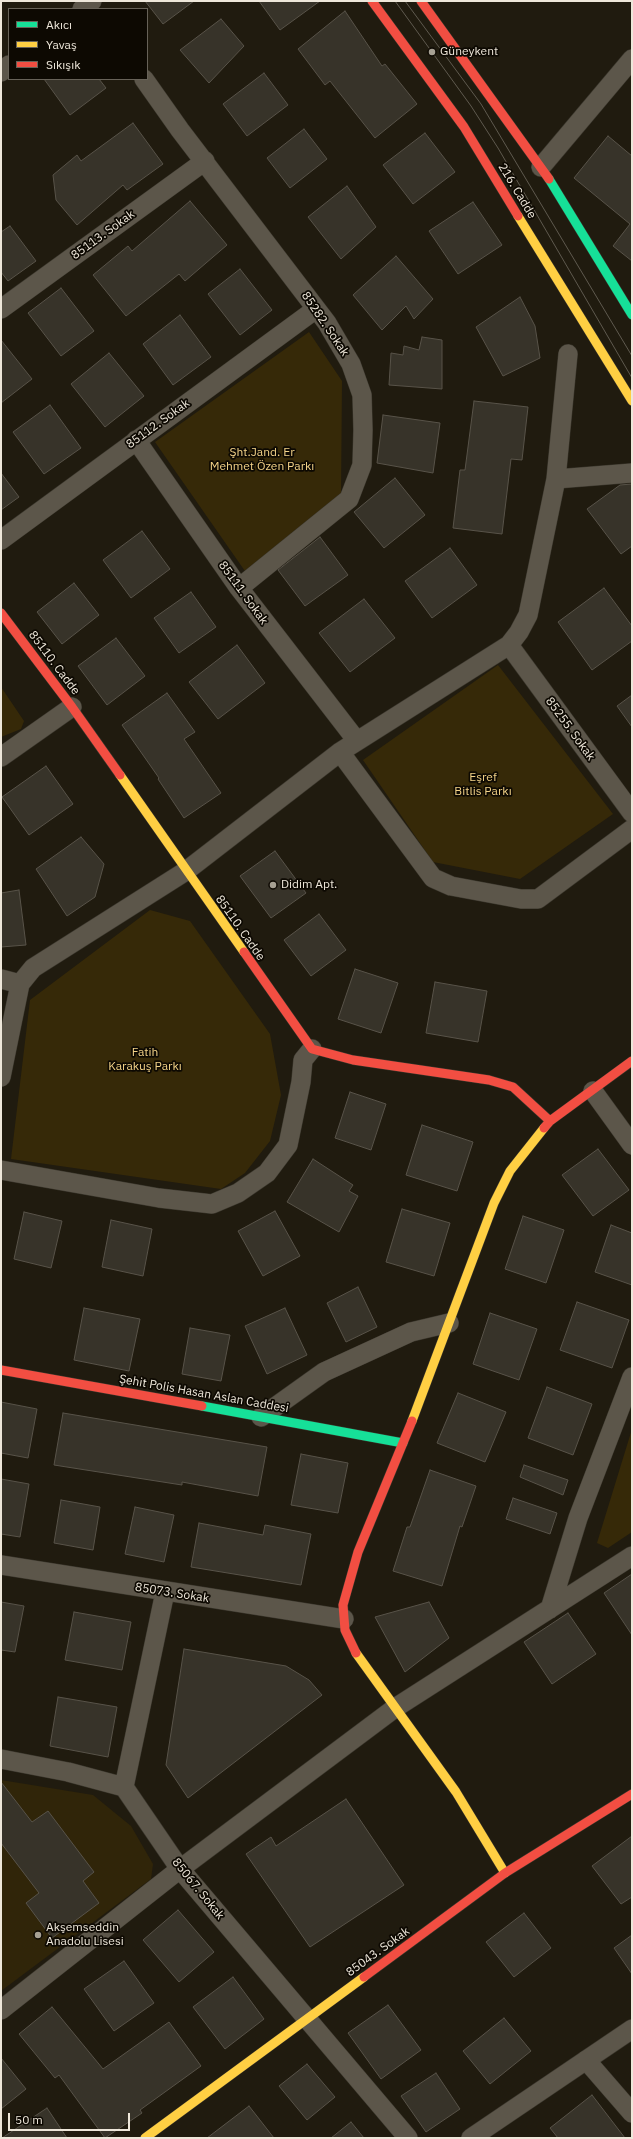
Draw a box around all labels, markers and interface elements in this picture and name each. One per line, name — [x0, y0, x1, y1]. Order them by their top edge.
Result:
legend — [8, 8, 148, 80]
text: Akıcı — [46, 17, 72, 32]
text: Yavaş — [46, 37, 77, 52]
place label: Güneykent — [440, 45, 498, 59]
marker: Güneykent — [427, 47, 437, 57]
text: Sıkışık — [46, 57, 80, 72]
street label: 216. Cadde — [495, 161, 539, 221]
street label: 85113. Sokak — [69, 207, 137, 263]
street label: 85282. Sokak — [298, 289, 352, 359]
street label: 85112. Sokak — [124, 396, 192, 452]
park label: Şht.Jand. Er Mehmet Özen Parkı — [210, 446, 314, 474]
street label: 85111. Sokak — [215, 559, 271, 627]
street label: 85110. Cadde — [25, 628, 83, 698]
street label: 85255. Sokak — [542, 695, 598, 763]
park label: Eşref Bitlis Parkı — [454, 771, 512, 799]
place label: Didim Apt. — [281, 878, 337, 892]
marker: Didim Apt. — [268, 880, 278, 890]
street label: 85110. Cadde — [212, 893, 268, 963]
park label: Fatih Karakuş Parkı — [108, 1046, 182, 1074]
street label: Şehit Polis Hasan Aslan Caddesi — [118, 1372, 290, 1416]
street label: 85073. Sokak — [134, 1580, 210, 1606]
street label: 85067. Sokak — [169, 1855, 227, 1923]
place label: Akşemseddin Anadolu Lisesi — [46, 1921, 124, 1949]
street label: 85043. Sokak — [344, 1924, 412, 1980]
marker: Akşemseddin Anadolu Lisesi — [33, 1930, 43, 1940]
scale bar — [10, 2105, 132, 2131]
text: 50 m — [15, 2112, 43, 2127]

